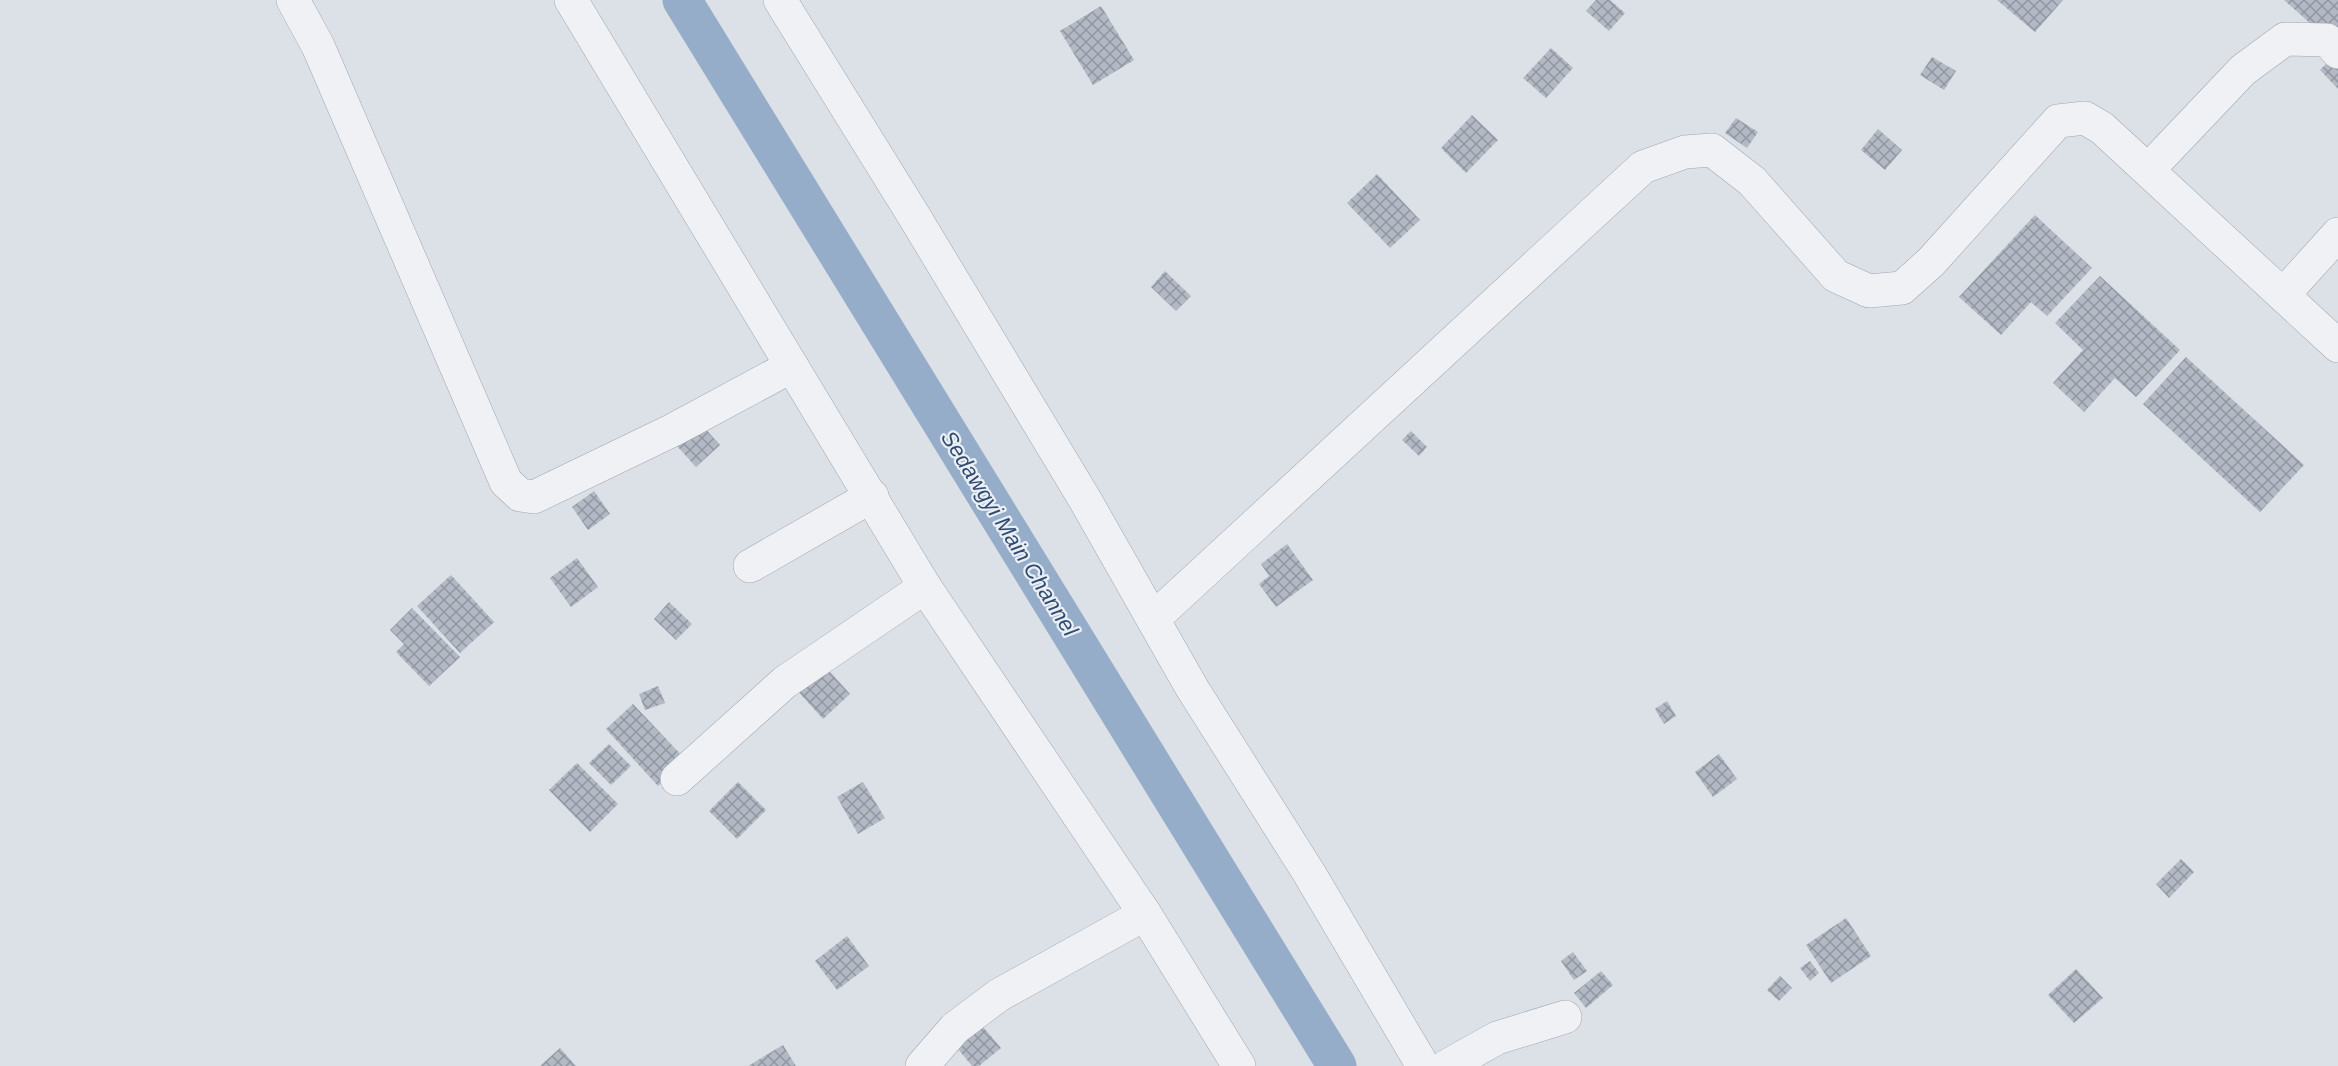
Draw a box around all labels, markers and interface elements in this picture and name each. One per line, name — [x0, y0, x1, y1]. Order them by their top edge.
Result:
water label: Sedawgyi Main Channel — [936, 426, 1084, 641]

